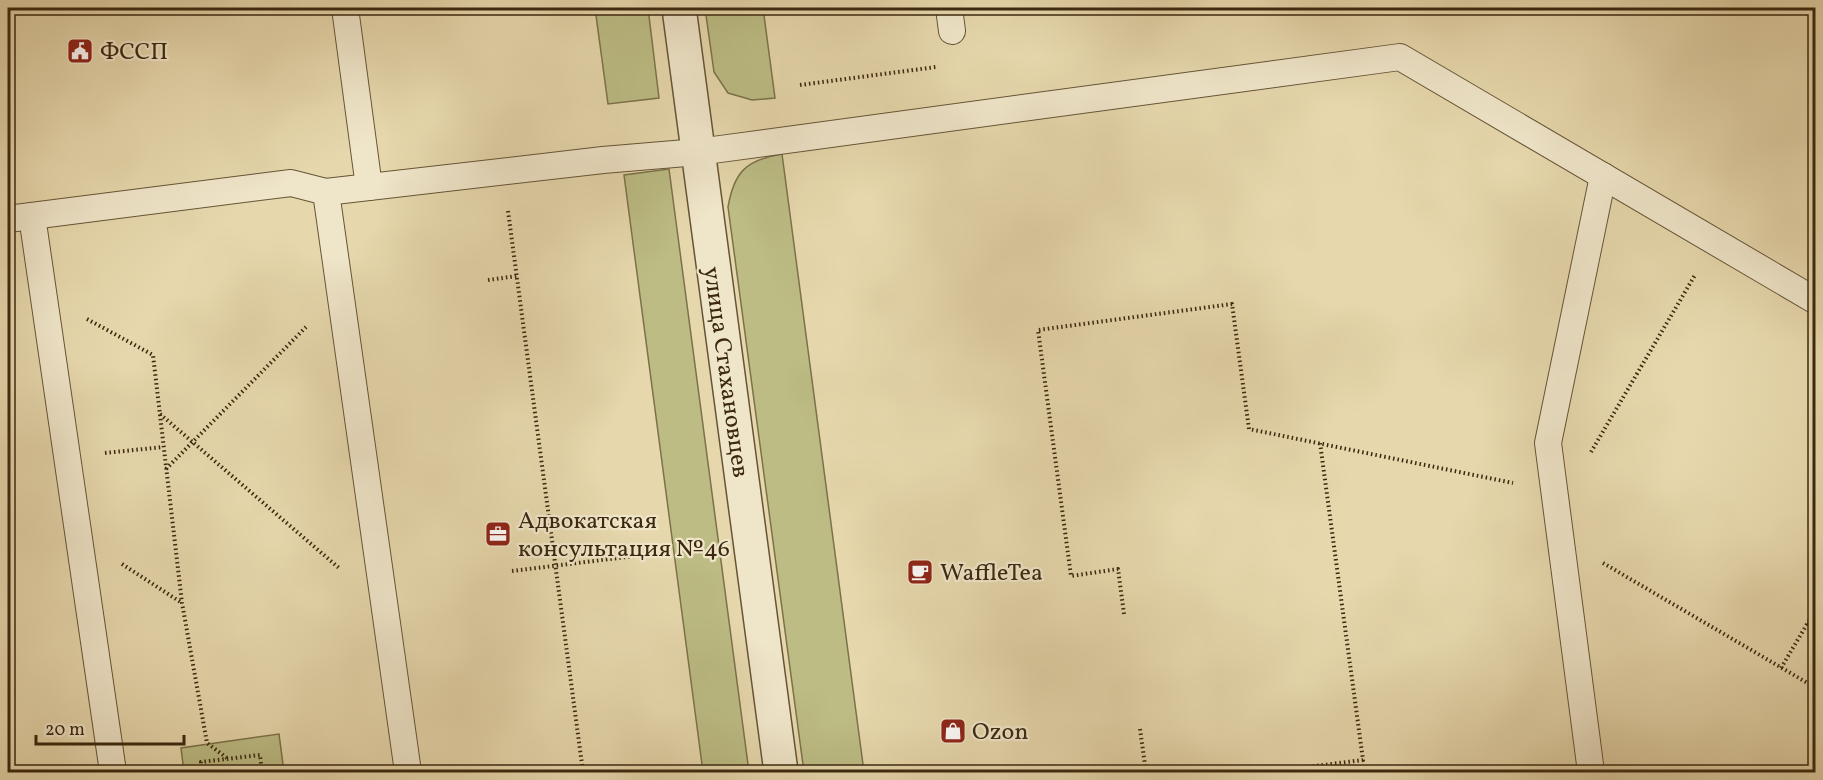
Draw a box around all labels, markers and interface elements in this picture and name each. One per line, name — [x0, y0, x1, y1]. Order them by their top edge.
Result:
public building icon: ФССП — [65, 36, 95, 66]
place label: ФССП — [100, 36, 168, 70]
street label: улица Стахановцев — [693, 265, 757, 480]
place label: Адвокатская консультация №46 — [518, 505, 730, 567]
office icon: Адвокатская консультация №46 — [483, 519, 513, 549]
cafe icon: WaffleTea — [905, 557, 935, 587]
place label: WaffleTea — [940, 557, 1043, 591]
scale bar — [36, 708, 184, 746]
shop icon: Ozon — [938, 716, 968, 746]
place label: Ozon — [972, 716, 1029, 750]
text: 20 m — [45, 718, 85, 743]

